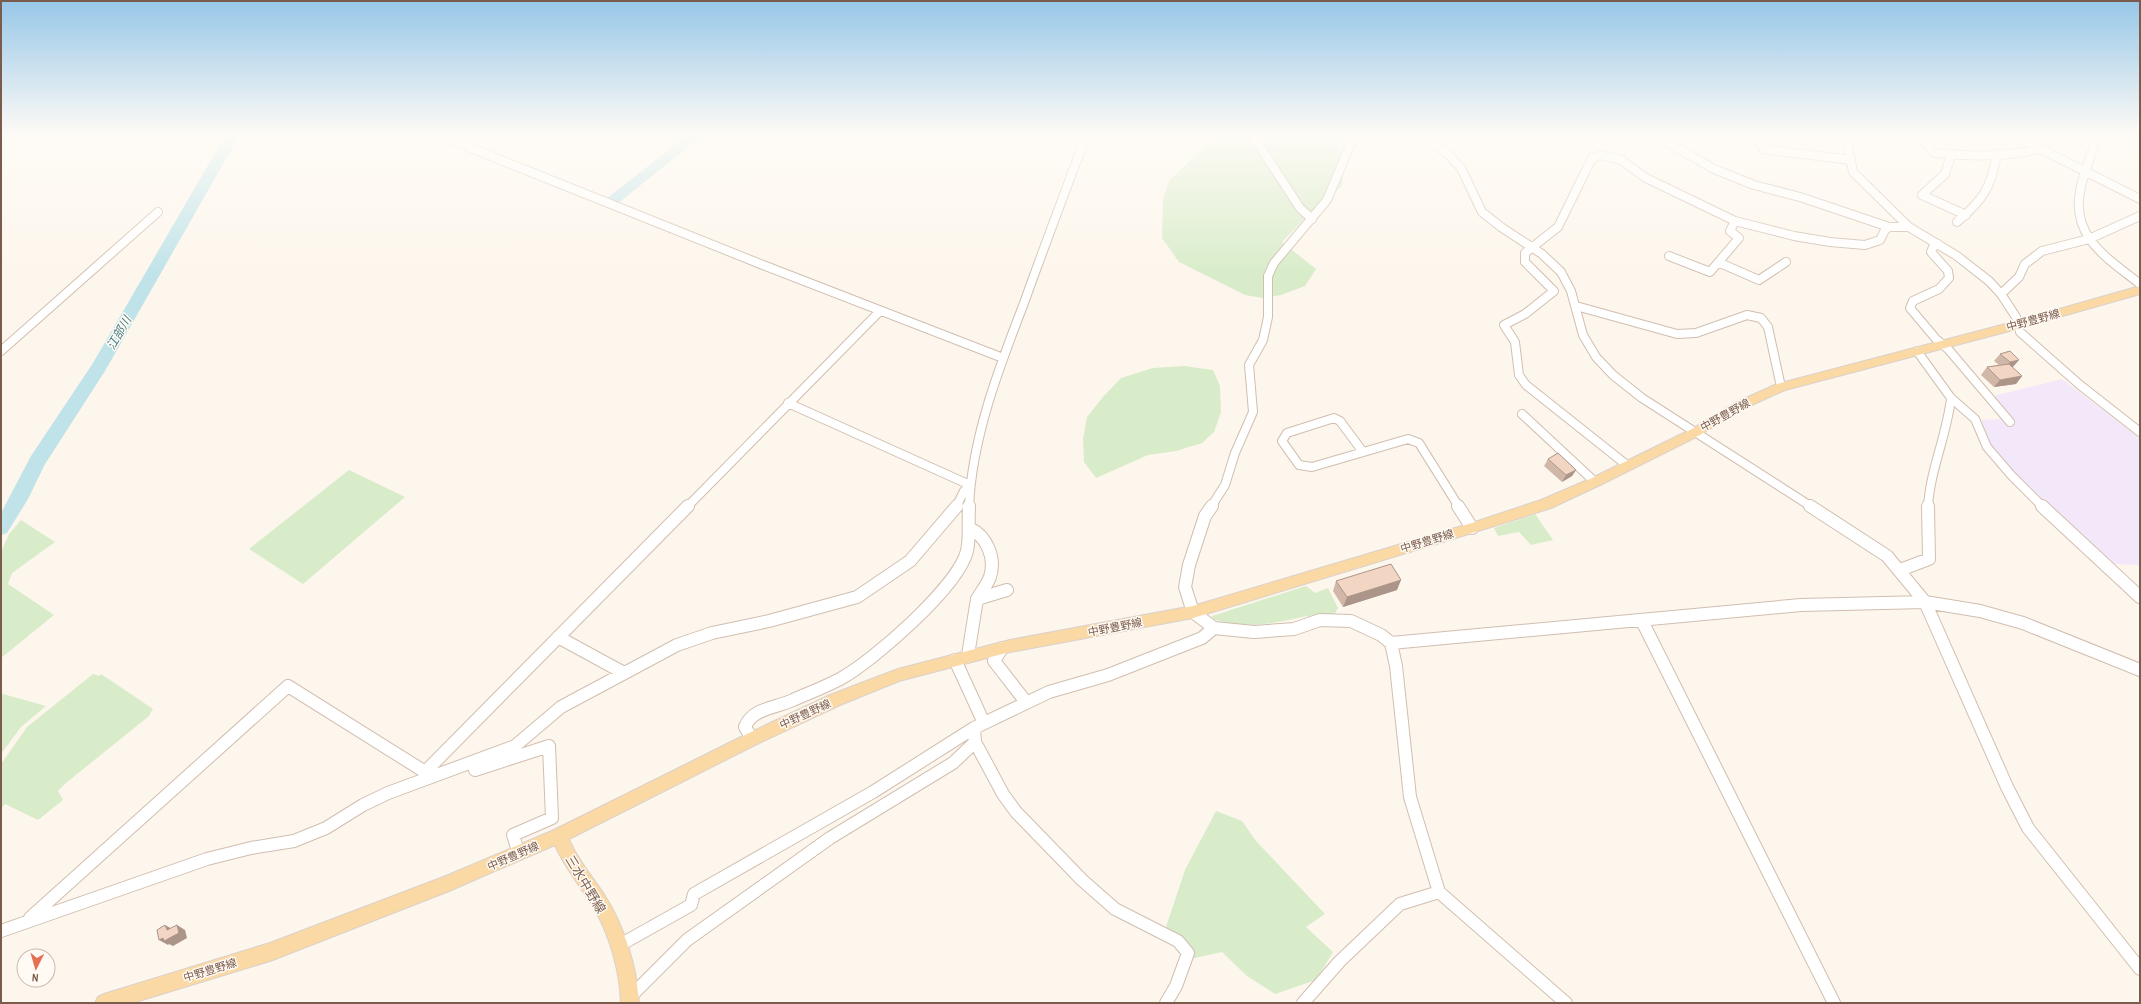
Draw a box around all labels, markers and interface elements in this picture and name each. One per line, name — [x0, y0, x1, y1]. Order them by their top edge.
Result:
street label: 中野豊野線 — [2005, 306, 2061, 334]
water label: 江部川 — [103, 312, 136, 353]
street label: 中野豊野線 — [1698, 396, 1752, 434]
street label: 中野豊野線 — [1399, 526, 1455, 556]
street label: 中野豊野線 — [1087, 615, 1143, 639]
street label: 中野豊野線 — [777, 696, 833, 732]
street label: 中野豊野線 — [485, 838, 541, 874]
street label: 三水中野線 — [562, 852, 610, 916]
north arrow — [16, 948, 56, 988]
street label: 中野豊野線 — [182, 955, 238, 985]
text: N — [31, 971, 39, 985]

